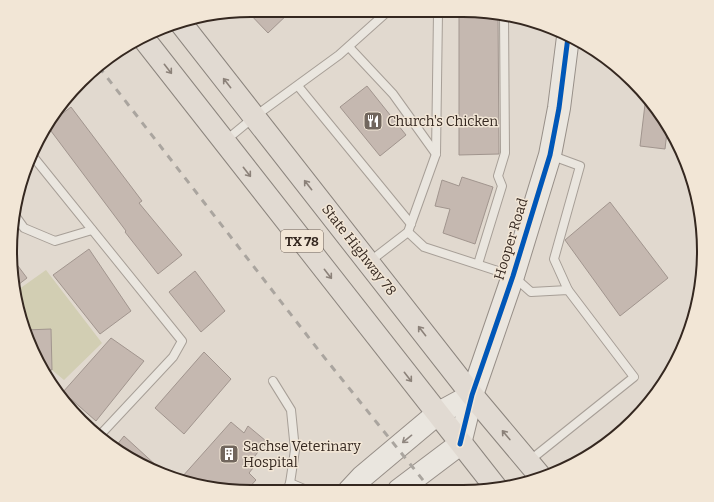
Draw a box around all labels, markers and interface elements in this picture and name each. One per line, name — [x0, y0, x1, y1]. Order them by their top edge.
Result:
one-way arrow — [163, 64, 172, 75]
one-way arrow — [223, 77, 232, 88]
restaurant icon: Church's Chicken — [362, 110, 384, 132]
place label: Church's Chicken — [387, 113, 498, 130]
one-way arrow — [243, 166, 252, 177]
one-way arrow — [303, 179, 312, 190]
street label: Hooper Road — [490, 196, 532, 282]
street label: State Highway 78 — [318, 201, 400, 299]
road number: TX 78 — [281, 230, 323, 252]
one-way arrow — [323, 269, 332, 280]
one-way arrow — [418, 326, 426, 337]
one-way arrow — [403, 371, 412, 382]
one-way arrow — [502, 430, 511, 441]
one-way arrow — [401, 435, 412, 443]
place label: Sachse Veterinary Hospital — [243, 438, 361, 471]
building icon: Sachse Veterinary Hospital — [218, 443, 240, 465]

